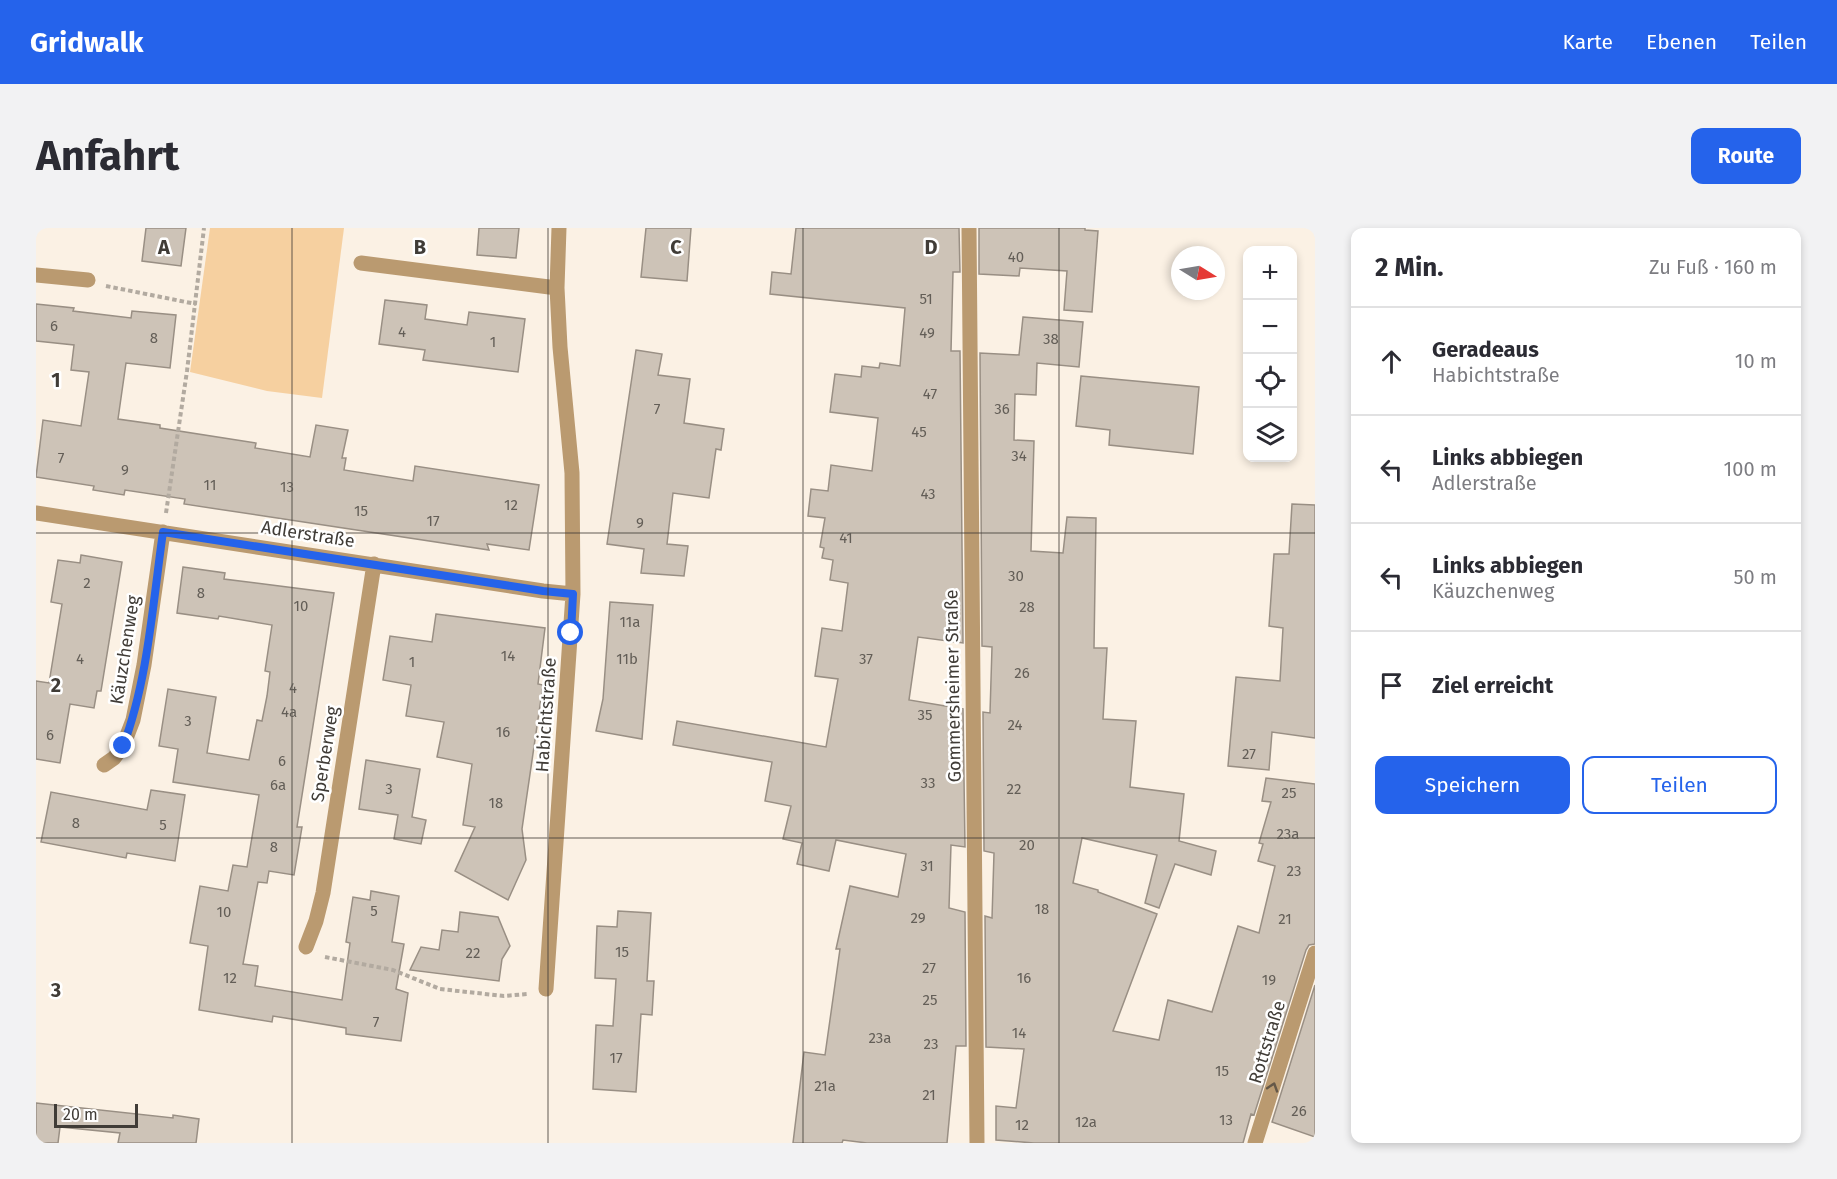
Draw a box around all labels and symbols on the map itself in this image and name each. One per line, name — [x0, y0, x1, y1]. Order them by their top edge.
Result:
text: A — [157, 235, 171, 259]
text: B — [414, 235, 426, 259]
text: C — [670, 235, 682, 259]
text: D — [924, 235, 938, 259]
north arrow — [1171, 246, 1225, 300]
house number: 40 — [1008, 248, 1024, 266]
house number: 51 — [919, 290, 933, 308]
house number: 6 — [50, 317, 58, 335]
house number: 4 — [398, 323, 406, 341]
house number: 49 — [919, 324, 935, 342]
house number: 8 — [150, 329, 158, 347]
house number: 38 — [1043, 330, 1059, 348]
house number: 1 — [490, 333, 496, 351]
text: 1 — [51, 368, 61, 392]
house number: 47 — [923, 385, 937, 403]
house number: 7 — [654, 400, 661, 418]
house number: 36 — [994, 400, 1010, 418]
house number: 45 — [911, 423, 927, 441]
house number: 34 — [1011, 447, 1027, 465]
house number: 7 — [58, 449, 65, 467]
house number: 9 — [121, 461, 129, 479]
house number: 11 — [204, 476, 216, 494]
house number: 13 — [280, 478, 294, 496]
house number: 43 — [920, 485, 936, 503]
house number: 12 — [504, 496, 518, 514]
house number: 15 — [354, 502, 368, 520]
house number: 17 — [426, 512, 440, 530]
house number: 9 — [636, 514, 644, 532]
street label: Adlerstraße — [260, 516, 356, 552]
house number: 41 — [839, 529, 853, 547]
house number: 30 — [1008, 567, 1024, 585]
house number: 2 — [83, 574, 91, 592]
house number: 8 — [197, 584, 205, 602]
street label: Gommersheimer Straße — [940, 589, 966, 783]
street label: Käuzchenweg — [106, 593, 145, 706]
house number: 10 — [294, 597, 308, 615]
house number: 28 — [1019, 598, 1035, 616]
house number: 11a — [620, 613, 640, 631]
route start — [557, 619, 583, 645]
house number: 14 — [501, 647, 515, 665]
house number: 4 — [76, 650, 84, 668]
house number: 11b — [616, 650, 638, 668]
house number: 37 — [859, 650, 873, 668]
house number: 1 — [409, 653, 415, 671]
street label: Habichtstraße — [531, 657, 561, 773]
house number: 26 — [1014, 664, 1030, 682]
text: 2 — [51, 673, 61, 697]
house number: 4 — [289, 679, 297, 697]
house number: 4a — [281, 703, 297, 721]
street label: Sperberweg — [307, 704, 344, 804]
house number: 35 — [917, 706, 933, 724]
house number: 3 — [184, 712, 192, 730]
house number: 24 — [1007, 716, 1023, 734]
house number: 16 — [496, 723, 510, 741]
house number: 6 — [46, 726, 54, 744]
route end — [109, 732, 135, 758]
house number: 27 — [1242, 745, 1256, 763]
house number: 6 — [278, 752, 286, 770]
house number: 33 — [921, 774, 935, 792]
house number: 6a — [270, 776, 286, 794]
house number: 3 — [385, 780, 393, 798]
house number: 22 — [1007, 780, 1021, 798]
house number: 25 — [1282, 784, 1296, 802]
house number: 18 — [489, 794, 503, 812]
house number: 8 — [72, 814, 80, 832]
house number: 5 — [159, 816, 167, 834]
house number: 23a — [1277, 825, 1300, 843]
house number: 20 — [1019, 836, 1035, 854]
house number: 8 — [270, 838, 278, 856]
house number: 31 — [920, 857, 934, 875]
house number: 23 — [1287, 862, 1301, 880]
house number: 18 — [1035, 900, 1049, 918]
house number: 5 — [370, 902, 378, 920]
house number: 10 — [217, 903, 231, 921]
house number: 29 — [910, 909, 926, 927]
house number: 21 — [1278, 910, 1292, 928]
house number: 15 — [615, 943, 629, 961]
house number: 22 — [466, 944, 480, 962]
house number: 27 — [922, 959, 936, 977]
house number: 12 — [223, 969, 237, 987]
house number: 16 — [1017, 969, 1031, 987]
house number: 19 — [1262, 971, 1276, 989]
text: 3 — [50, 978, 61, 1002]
house number: 25 — [923, 991, 937, 1009]
street label: Rottstraße — [1244, 998, 1290, 1086]
house number: 7 — [373, 1013, 380, 1031]
house number: 14 — [1012, 1024, 1026, 1042]
house number: 23a — [869, 1029, 892, 1047]
house number: 23 — [924, 1035, 938, 1053]
house number: 17 — [609, 1049, 623, 1067]
house number: 15 — [1215, 1062, 1229, 1080]
house number: 21a — [814, 1077, 836, 1095]
one-way arrow — [1266, 1082, 1278, 1093]
house number: 21 — [922, 1086, 936, 1104]
scale bar — [54, 1101, 138, 1128]
house number: 26 — [1291, 1102, 1307, 1120]
house number: 13 — [1219, 1111, 1233, 1129]
house number: 12a — [1075, 1113, 1097, 1131]
house number: 12 — [1015, 1116, 1029, 1134]

